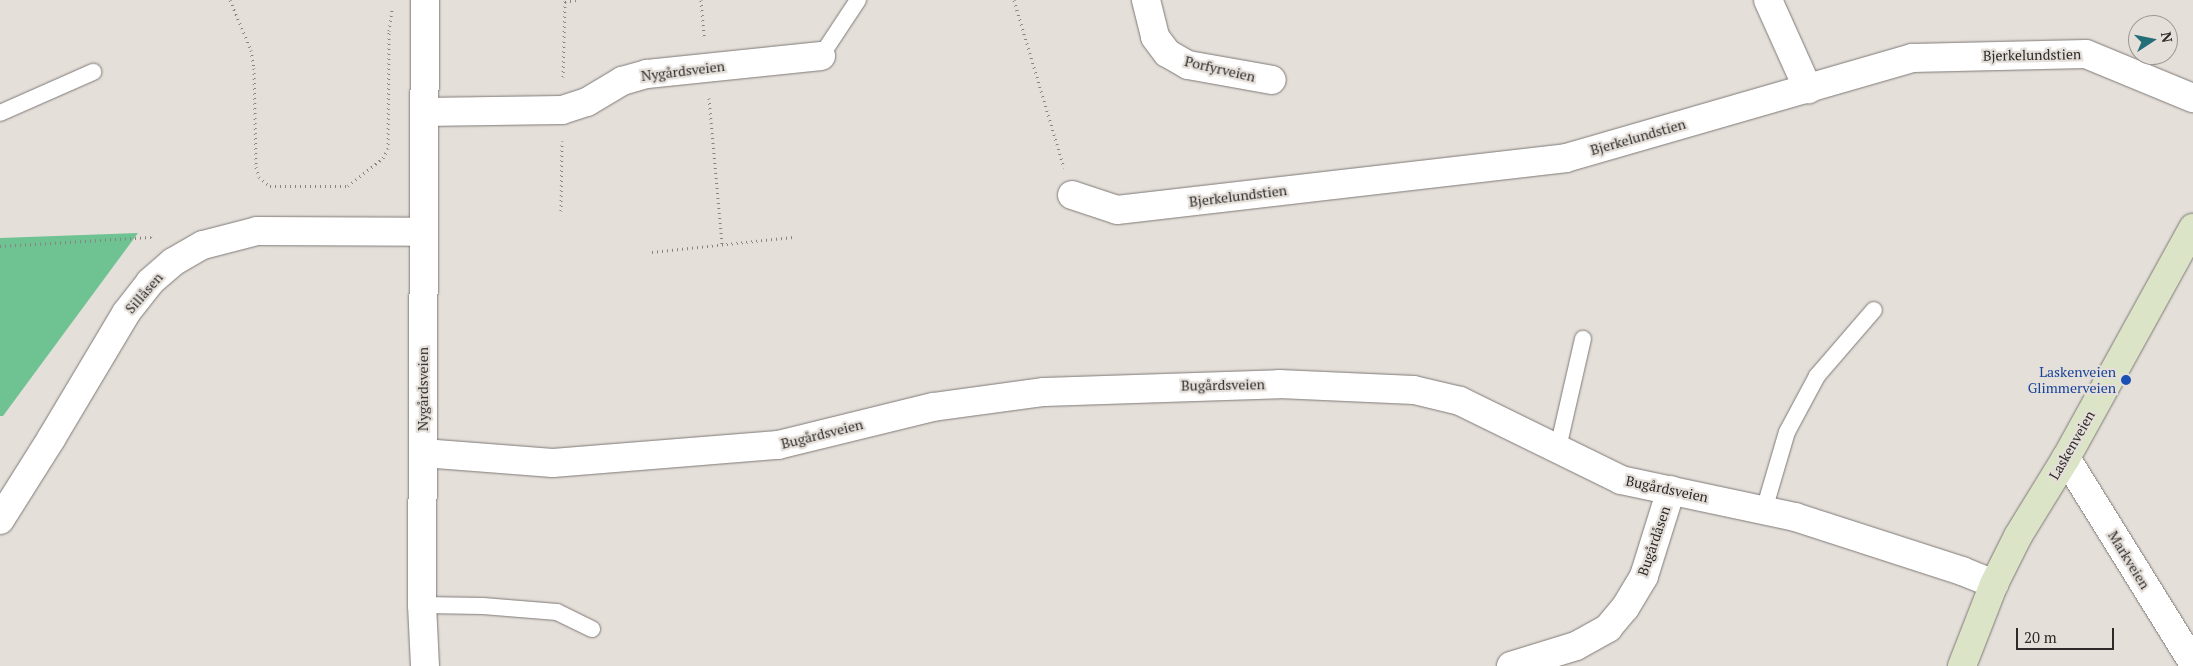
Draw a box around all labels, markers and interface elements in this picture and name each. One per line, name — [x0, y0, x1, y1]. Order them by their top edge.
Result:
north arrow — [2128, 15, 2178, 65]
text: N — [2157, 30, 2178, 44]
street label: Bjerkelundstien — [1983, 46, 2081, 64]
street label: Porfyrveien — [1183, 53, 1257, 85]
street label: Nygårdsveien — [640, 58, 726, 84]
street label: Bjerkelundstien — [1588, 115, 1688, 159]
street label: Bjerkelundstien — [1188, 182, 1288, 210]
street label: Sillåsen — [122, 269, 166, 317]
street label: Nygårdsveien — [415, 347, 431, 431]
place label: Laskenveien Glimmerveien — [2028, 364, 2116, 397]
marker: Laskenveien Glimmerveien — [2120, 374, 2132, 386]
street label: Bugårdsveien — [1181, 376, 1265, 394]
street label: Laskenveien — [2046, 408, 2098, 482]
street label: Bugårdsveien — [779, 416, 865, 452]
street label: Bugårdsveien — [1624, 472, 1710, 506]
street label: Bugårdåsen — [1634, 504, 1674, 578]
street label: Markveien — [2105, 528, 2153, 592]
scale bar — [2018, 618, 2116, 650]
text: 20 m — [2024, 627, 2057, 647]

